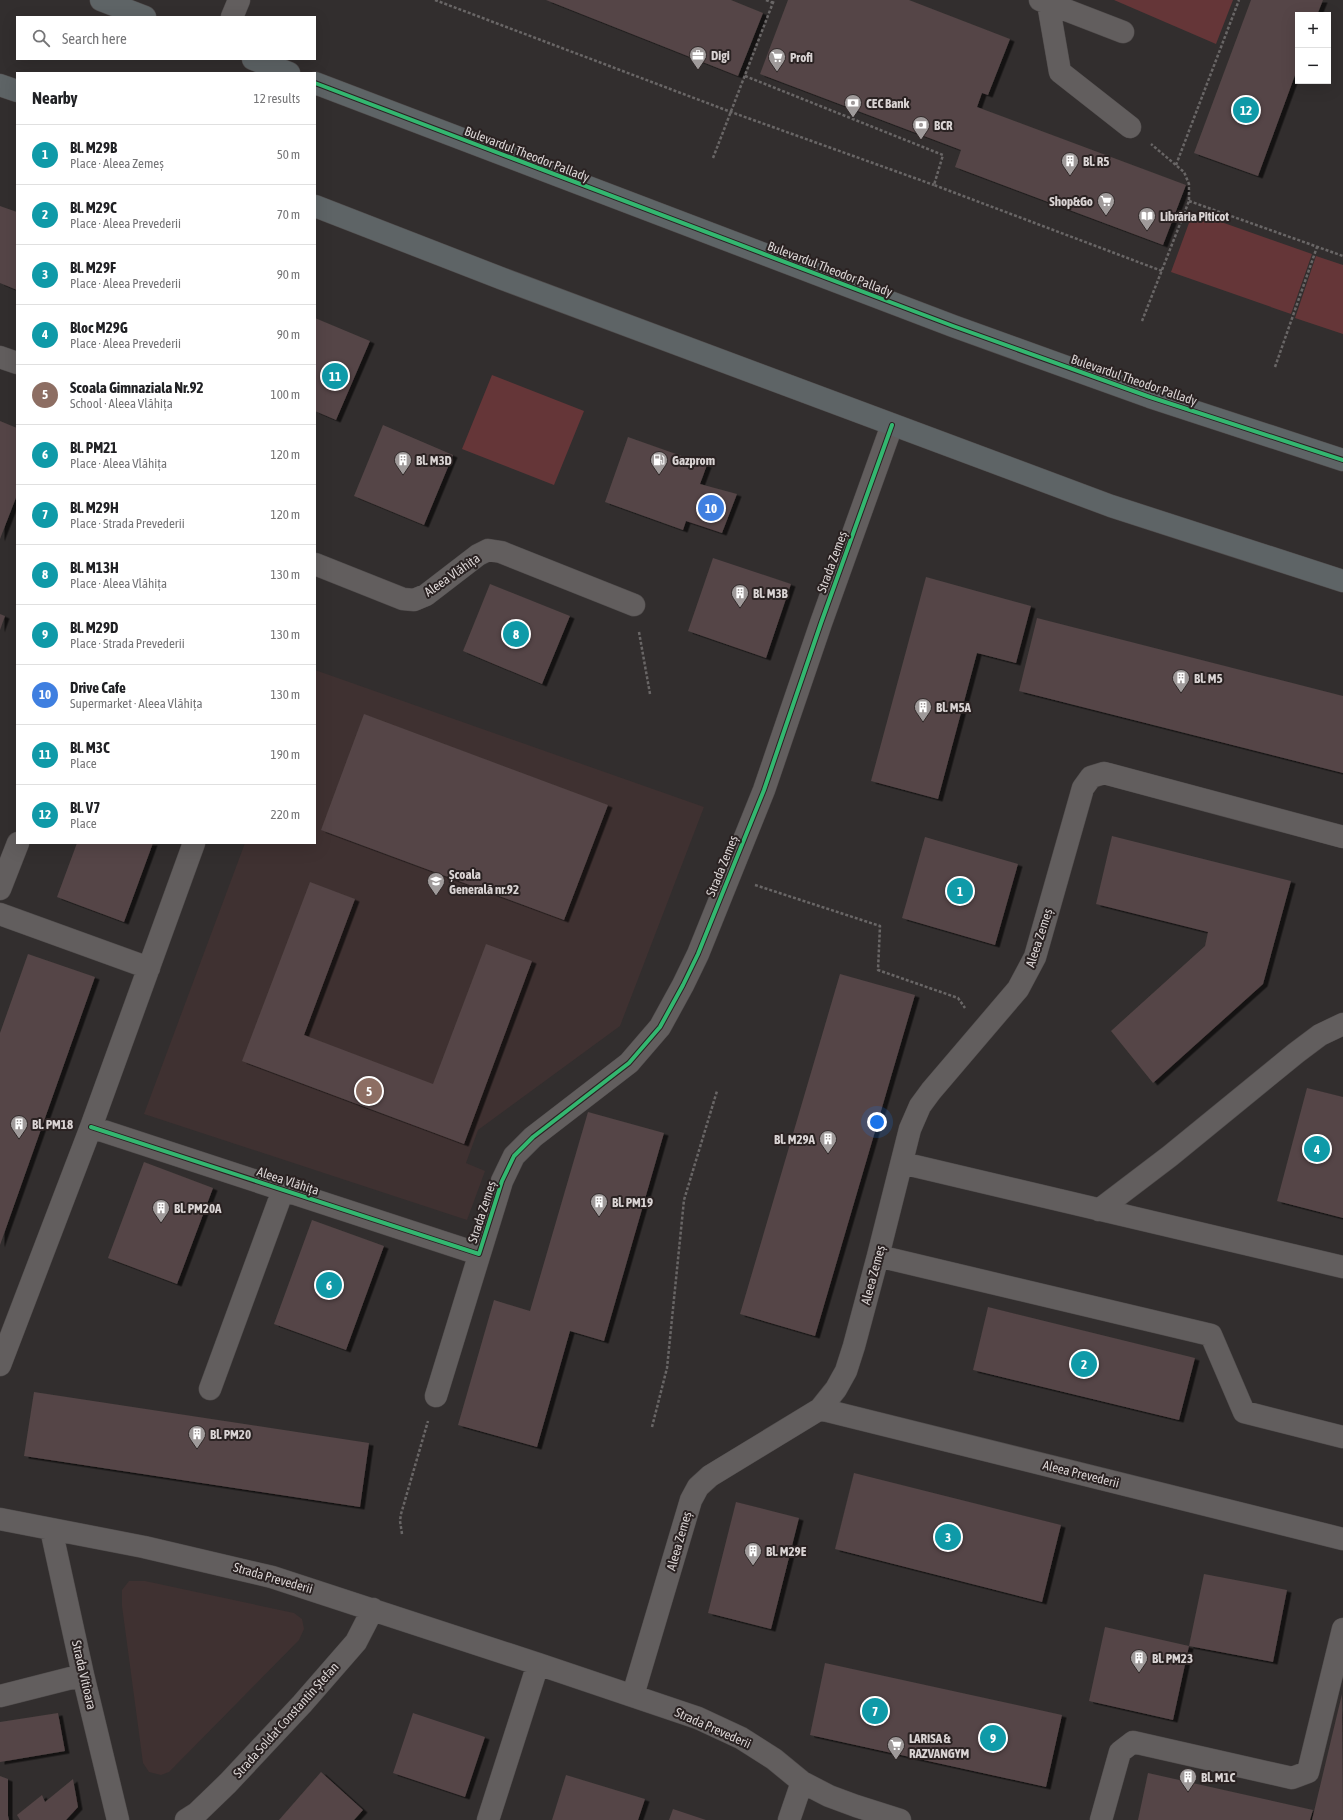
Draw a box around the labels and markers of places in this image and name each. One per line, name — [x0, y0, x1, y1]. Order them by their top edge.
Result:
office icon: Digi — [688, 45, 708, 70]
supermarket icon: Profi — [767, 47, 787, 72]
place label: Digi — [711, 48, 730, 63]
place label: Profi — [790, 50, 813, 65]
bank icon: CEC Bank — [843, 93, 863, 118]
pin: 12 — [1233, 95, 1259, 125]
place label: CEC Bank — [866, 96, 910, 111]
bank icon: BCR — [911, 115, 931, 140]
place label: BCR — [934, 118, 953, 133]
building icon: Bl. R5 — [1060, 151, 1080, 176]
place label: Bl. R5 — [1083, 154, 1109, 169]
supermarket icon: Shop&Go — [1096, 191, 1116, 216]
place label: Shop&Go — [1049, 194, 1093, 209]
library icon: Librăria Piticot — [1137, 206, 1157, 231]
place label: Librăria Piticot — [1160, 209, 1229, 224]
pin: 11 — [322, 361, 348, 391]
building icon: Bl. M3D — [393, 450, 413, 475]
fuel station icon: Gazprom — [649, 450, 669, 475]
place label: Bl. M3D — [416, 453, 452, 468]
place label: Gazprom — [672, 453, 715, 468]
pin: 10 — [698, 493, 724, 523]
building icon: Bl. M3B — [730, 583, 750, 608]
place label: Bl. M3B — [753, 586, 789, 601]
pin: 8 — [503, 619, 529, 649]
building icon: Bl. M5 — [1171, 668, 1191, 693]
place label: Bl. M5 — [1194, 671, 1223, 686]
building icon: Bl. M5A — [913, 697, 933, 722]
place label: Bl. M5A — [936, 700, 972, 715]
place label: Școala Generală nr.92 — [449, 867, 519, 897]
school or university icon: Școala Generală nr.92 — [426, 871, 446, 896]
pin: 1 — [947, 876, 973, 906]
pin: 5 — [356, 1076, 382, 1106]
building icon: Bl. PM18 — [9, 1114, 29, 1139]
place label: Bl. PM18 — [32, 1117, 73, 1132]
building icon: Bl. M29A — [818, 1129, 838, 1154]
place label: Bl. M29A — [774, 1132, 816, 1147]
pin: 4 — [1304, 1134, 1330, 1164]
building icon: Bl. PM19 — [589, 1192, 609, 1217]
place label: Bl. PM19 — [612, 1195, 653, 1210]
building icon: Bl. PM20A — [151, 1198, 171, 1223]
place label: Bl. PM20A — [174, 1201, 222, 1216]
pin: 6 — [316, 1270, 342, 1300]
pin: 2 — [1071, 1349, 1097, 1379]
building icon: Bl. PM20 — [187, 1424, 207, 1449]
place label: Bl. PM20 — [210, 1427, 251, 1442]
pin: 3 — [935, 1522, 961, 1552]
building icon: Bl. M29E — [743, 1541, 763, 1566]
place label: Bl. M29E — [766, 1544, 807, 1559]
building icon: Bl. PM23 — [1129, 1648, 1149, 1673]
place label: Bl. PM23 — [1152, 1651, 1193, 1666]
pin: 7 — [862, 1696, 888, 1726]
pin: 9 — [980, 1723, 1006, 1753]
place label: LARISA & RAZVANGYM — [909, 1731, 970, 1761]
supermarket icon: LARISA & RAZVANGYM — [886, 1735, 906, 1760]
building icon: Bl. M1C — [1178, 1767, 1198, 1792]
place label: Bl. M1C — [1201, 1770, 1236, 1785]

